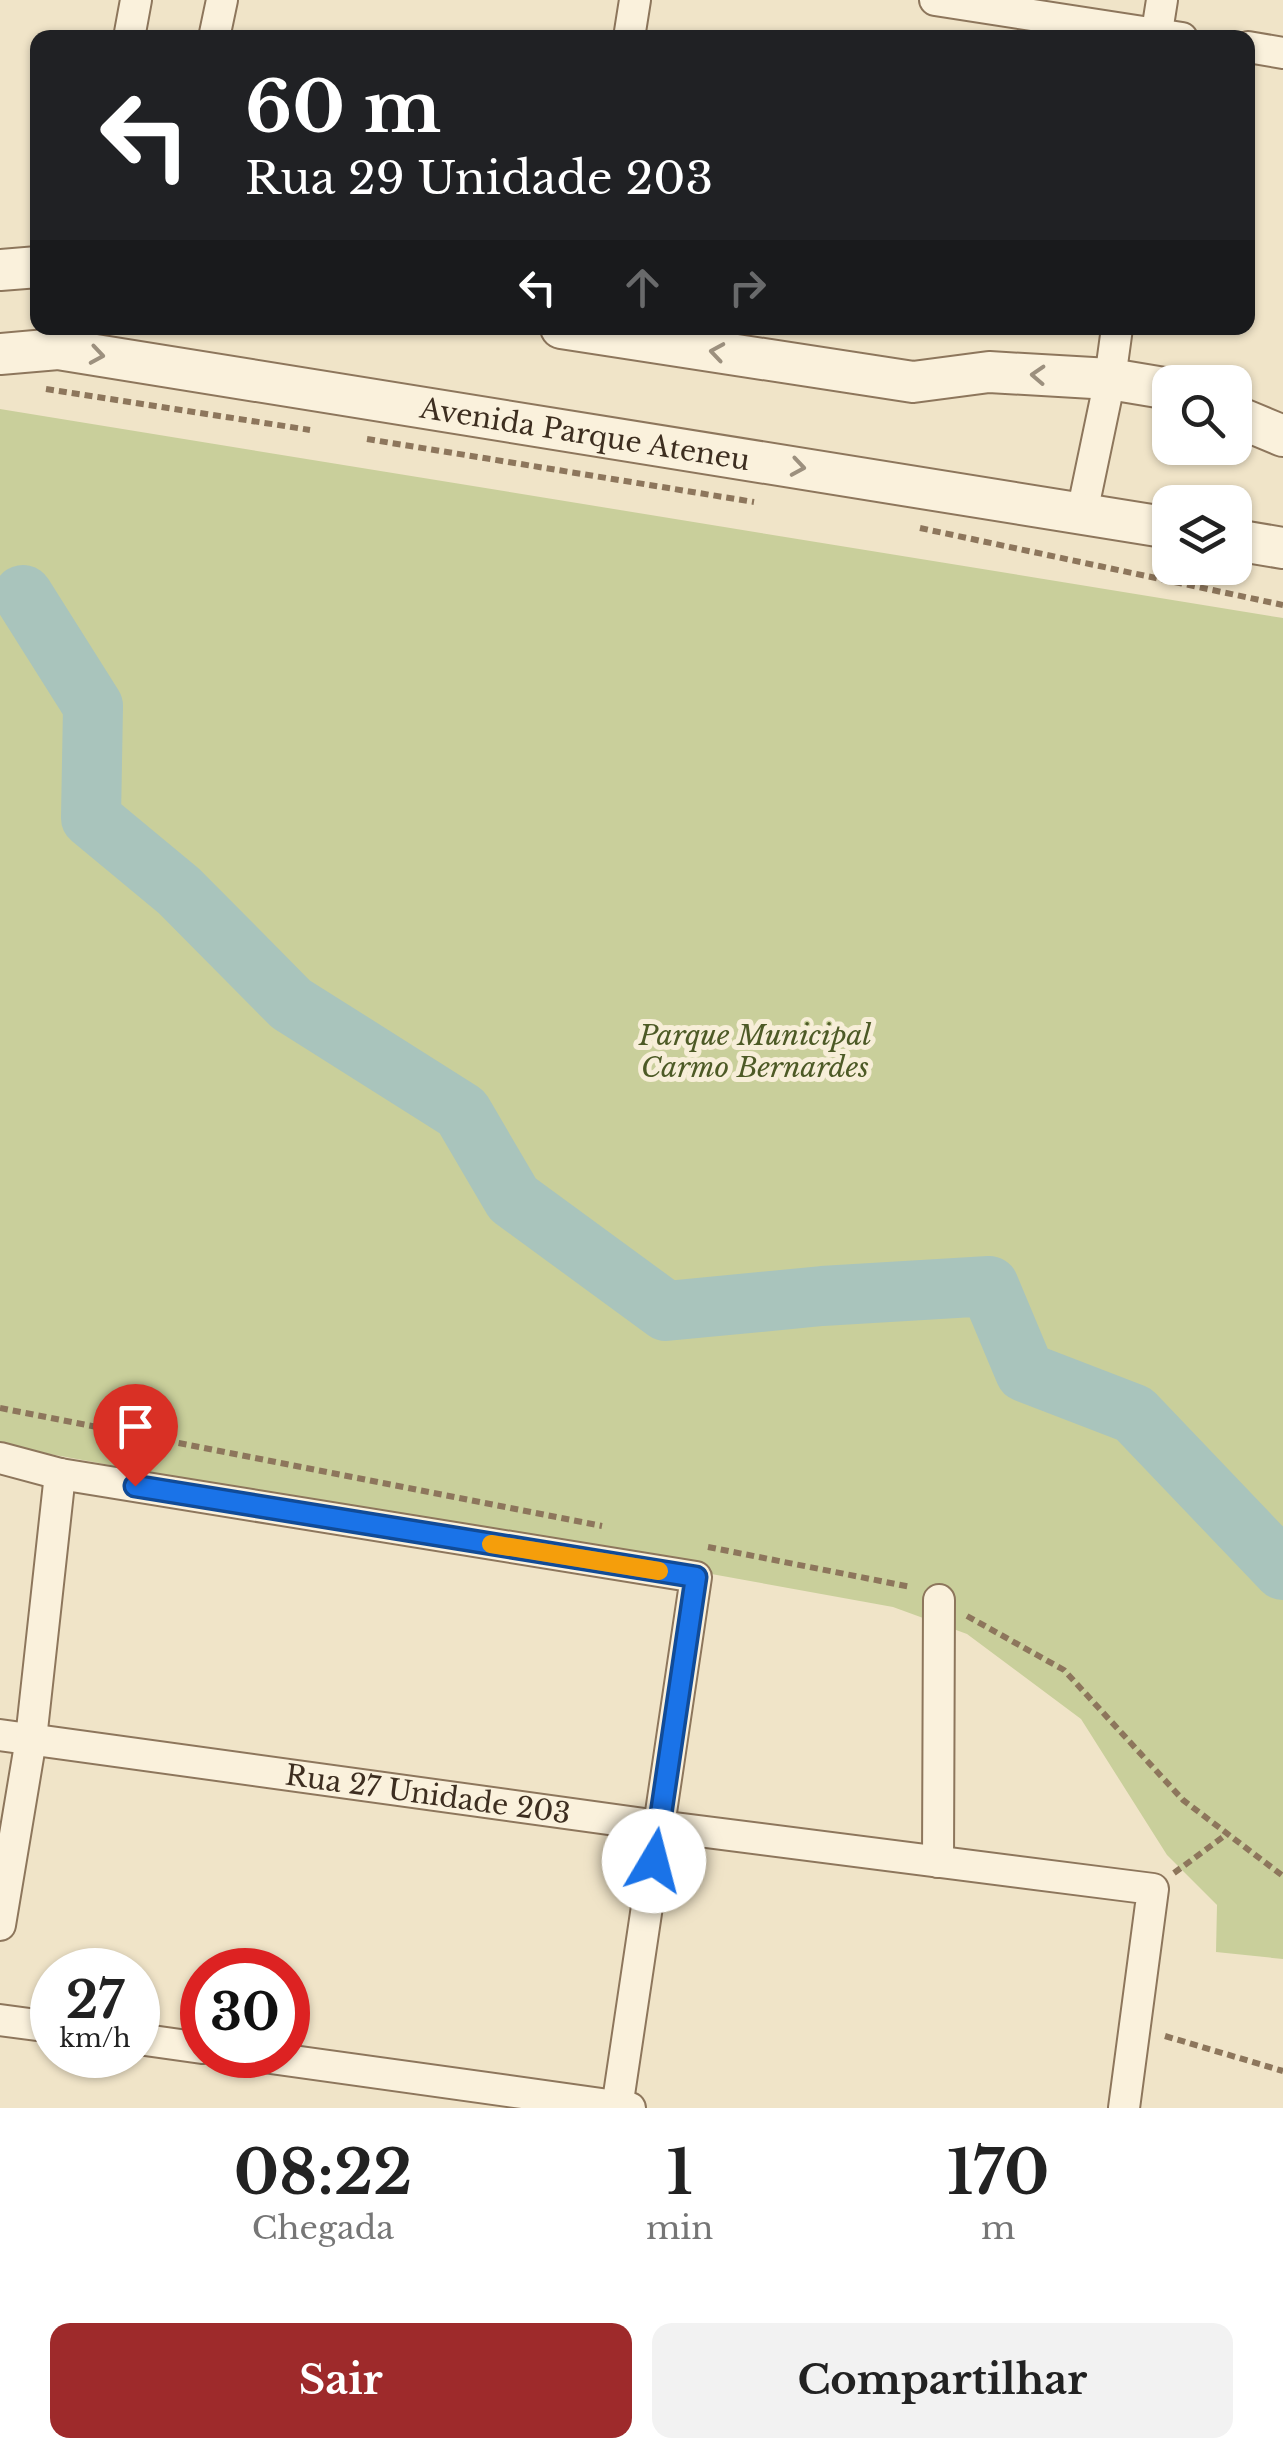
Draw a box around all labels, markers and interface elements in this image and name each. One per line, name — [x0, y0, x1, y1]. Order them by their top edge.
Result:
text: 60 m — [245, 64, 441, 151]
icon: left — [80, 70, 210, 200]
text: Rua 29 Unidade 203 — [245, 150, 713, 206]
icon: left — [510, 260, 565, 315]
icon: ahead — [615, 260, 670, 315]
icon: right — [720, 260, 775, 315]
one-way arrow — [708, 342, 725, 363]
one-way arrow — [89, 344, 105, 365]
one-way arrow — [1030, 365, 1046, 386]
map controls — [1152, 365, 1252, 585]
button: search — [1152, 365, 1252, 465]
street label: Avenida Parque Ateneu — [417, 390, 752, 478]
one-way arrow — [790, 456, 806, 477]
button: layers — [1152, 485, 1252, 585]
park label: Parque Municipal Carmo Bernardes — [638, 1018, 872, 1085]
pin — [93, 1384, 178, 1487]
icon: arrive — [108, 1399, 163, 1454]
street label: Rua 27 Unidade 203 — [283, 1758, 573, 1832]
position arrow — [602, 1809, 706, 1913]
speed limit sign: 30 — [180, 1948, 310, 2078]
text: 27 — [66, 1969, 124, 2032]
text: km/h — [60, 2023, 130, 2054]
text: 08:22 — [234, 2136, 412, 2210]
text: 1 — [666, 2136, 693, 2210]
text: 170 — [947, 2136, 1049, 2210]
text: Chegada — [252, 2208, 394, 2248]
text: min — [646, 2208, 713, 2248]
text: m — [981, 2208, 1015, 2248]
button: Sair — [50, 2323, 632, 2438]
button: Compartilhar — [652, 2323, 1233, 2438]

